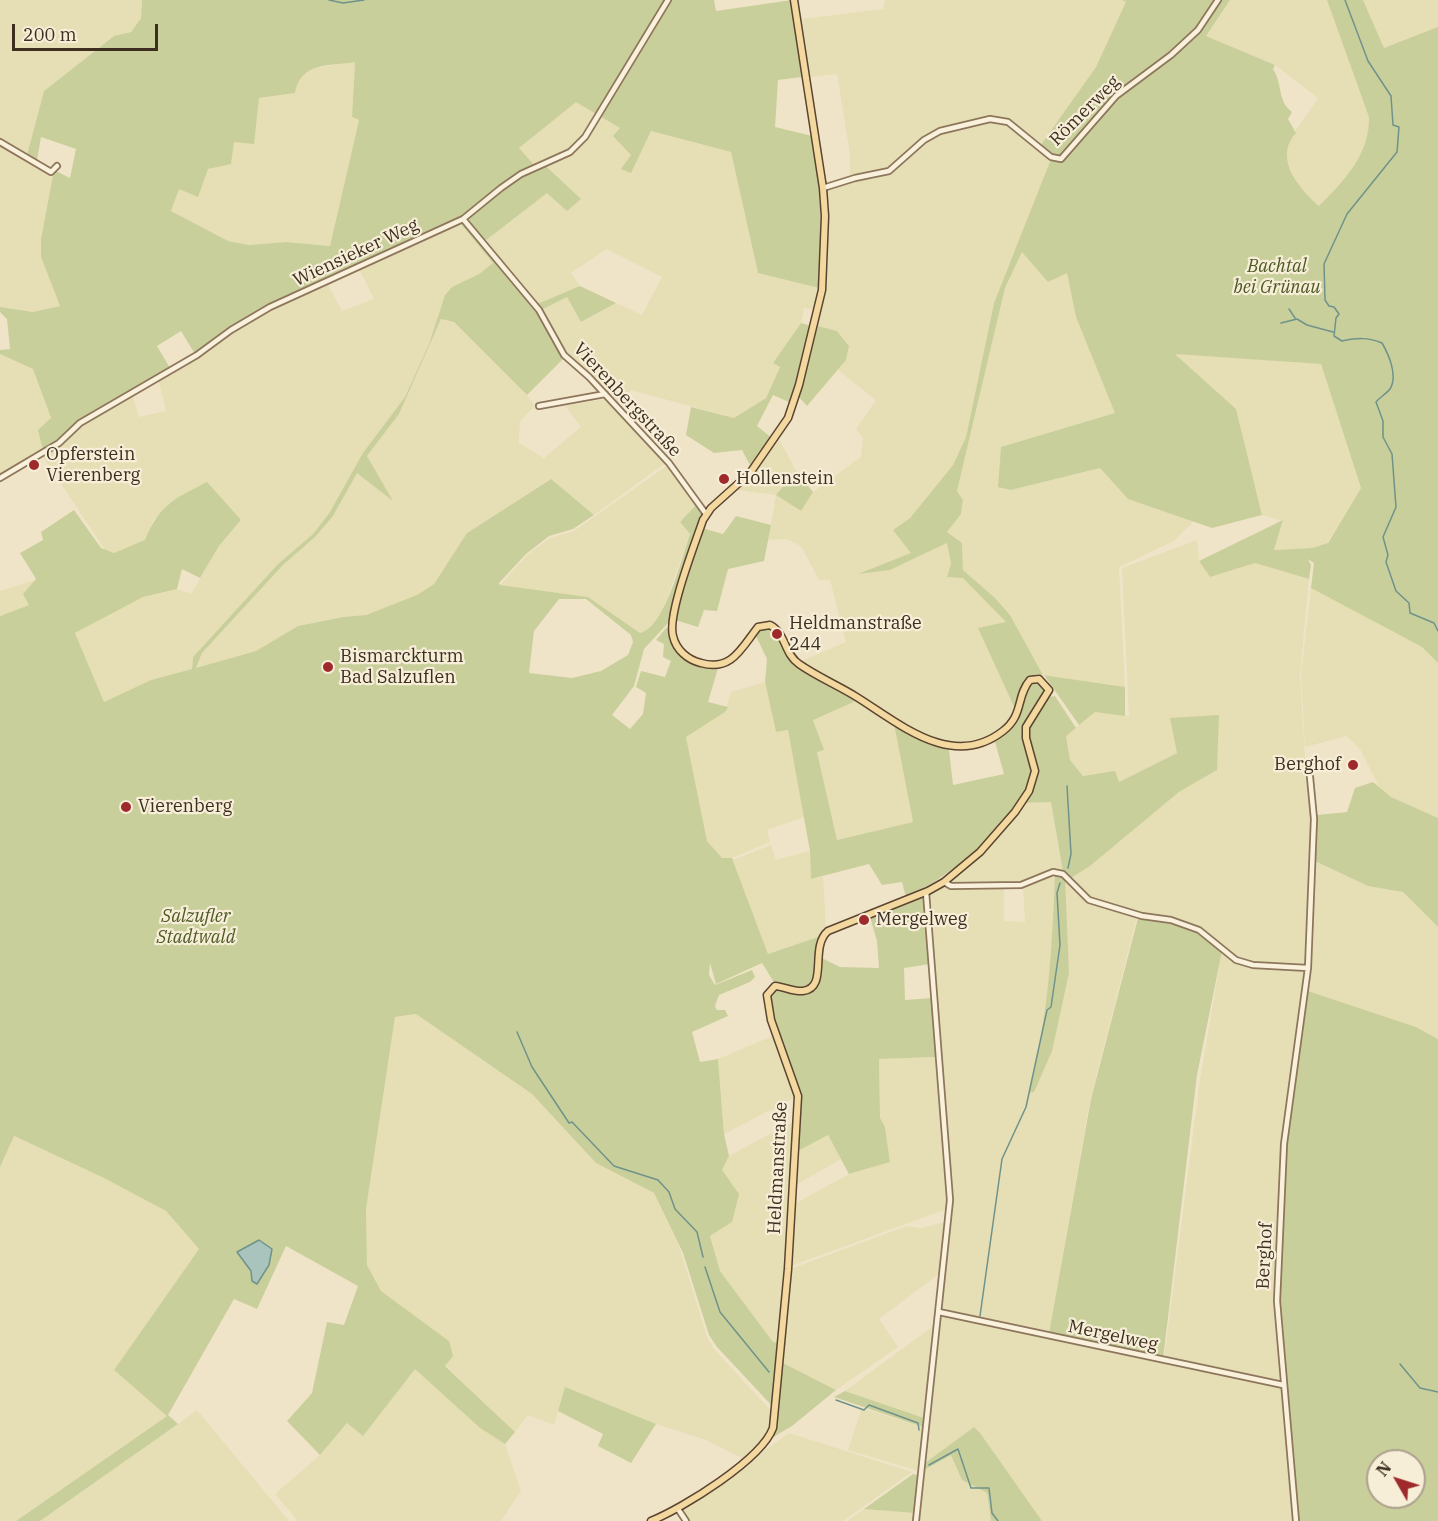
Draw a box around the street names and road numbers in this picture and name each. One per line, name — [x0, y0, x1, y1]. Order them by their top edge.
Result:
street label: Römerweg — [1045, 71, 1125, 151]
street label: Wiensieker Weg — [290, 214, 422, 292]
street label: Vierenbergstraße — [568, 338, 686, 462]
street label: Heldmanstraße — [764, 1101, 792, 1235]
street label: Berghof — [1252, 1222, 1278, 1290]
street label: Mergelweg — [1066, 1316, 1160, 1356]

